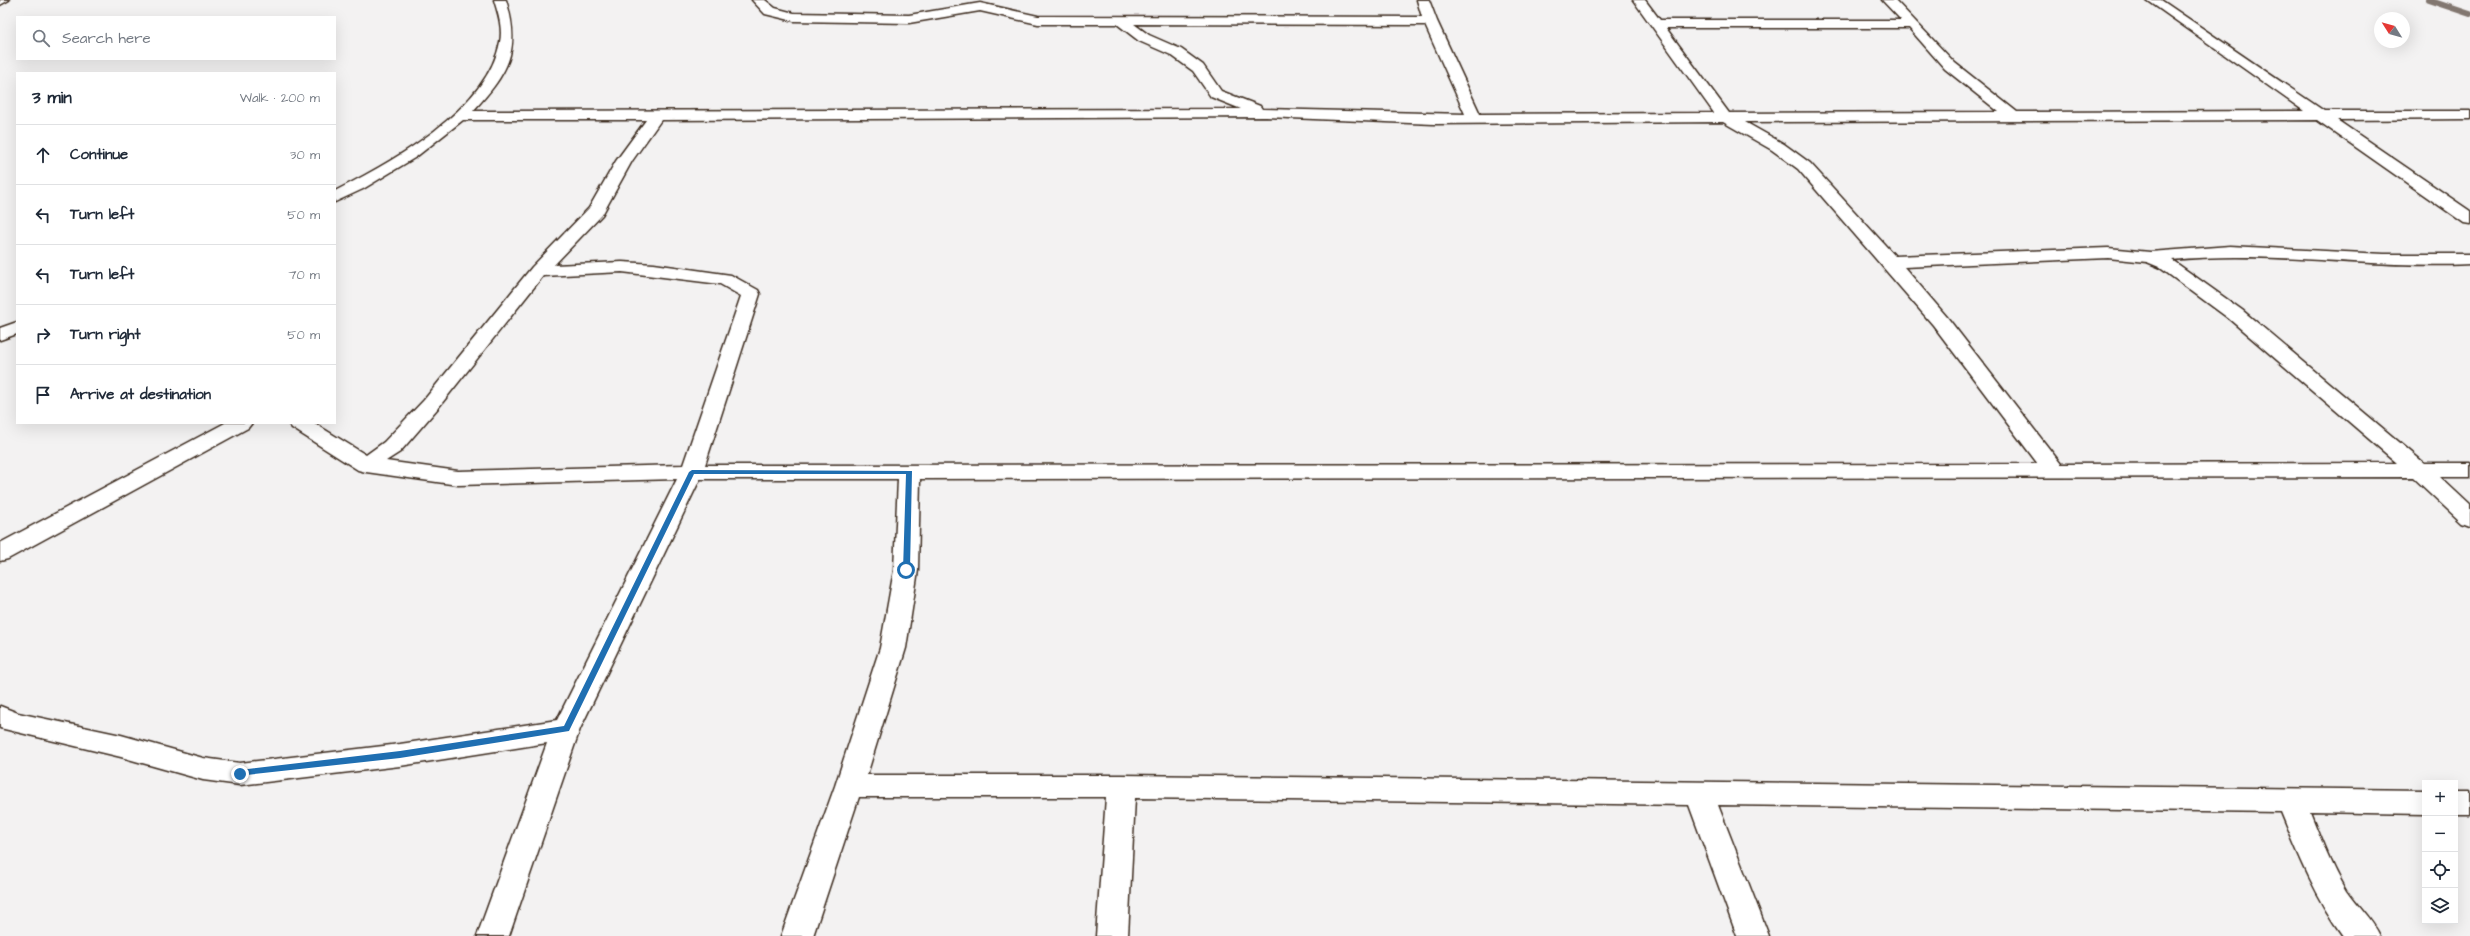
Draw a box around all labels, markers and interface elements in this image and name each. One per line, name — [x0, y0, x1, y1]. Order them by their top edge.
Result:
north arrow — [2374, 12, 2410, 48]
search box — [16, 16, 336, 60]
icon: search — [30, 27, 52, 49]
text: Search here — [62, 28, 151, 49]
text: 3 min — [32, 86, 72, 110]
text: Walk · 200 m — [240, 89, 320, 107]
icon: ahead — [32, 144, 54, 166]
text: Continue — [70, 144, 128, 165]
text: 30 m — [290, 146, 320, 164]
icon: left — [32, 204, 54, 226]
text: Turn left — [70, 204, 134, 225]
text: 50 m — [287, 206, 320, 224]
icon: left — [32, 264, 54, 286]
text: Turn left — [70, 264, 134, 285]
text: 70 m — [288, 266, 320, 284]
icon: right — [32, 324, 54, 346]
text: Turn right — [70, 324, 141, 345]
text: 50 m — [287, 326, 320, 344]
icon: arrive — [32, 384, 54, 406]
text: Arrive at destination — [70, 384, 211, 405]
route start — [897, 561, 915, 579]
route end — [231, 765, 249, 783]
map controls — [2422, 780, 2458, 924]
button: + — [2422, 780, 2458, 816]
button: − — [2422, 816, 2458, 852]
button: locate — [2422, 852, 2458, 888]
button: layers — [2422, 888, 2458, 924]

